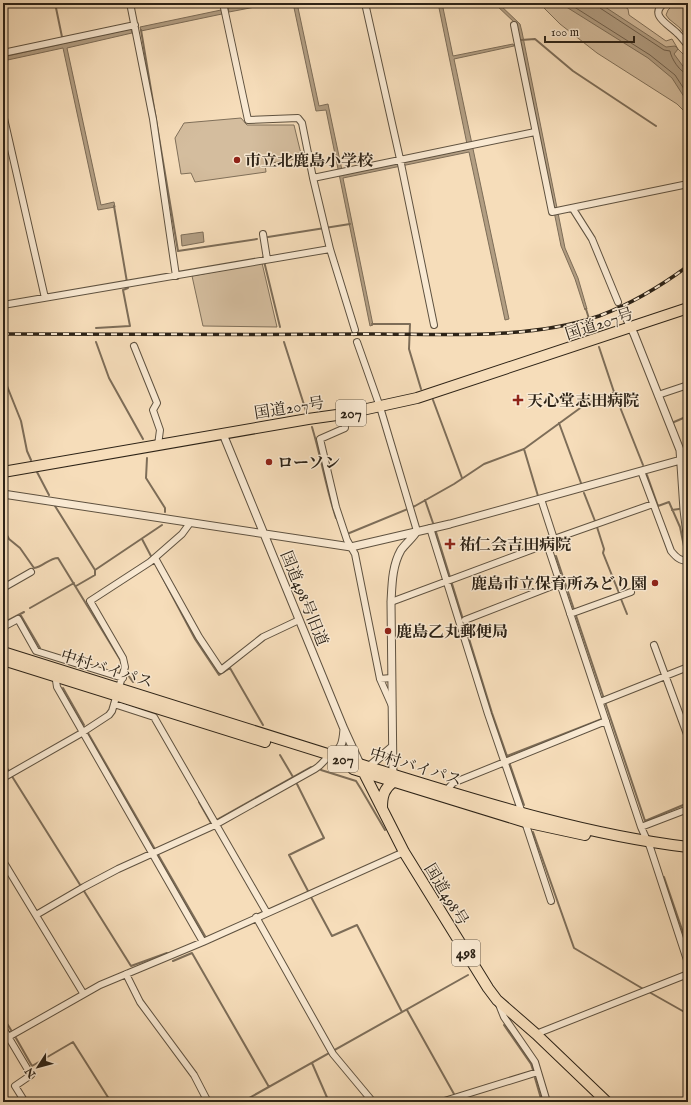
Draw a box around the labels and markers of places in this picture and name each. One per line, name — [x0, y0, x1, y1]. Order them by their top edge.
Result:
place label: 市立北鹿島小学校 — [245, 152, 374, 172]
marker: 市立北鹿島小学校 — [232, 155, 242, 165]
place label: 天心堂志田病院 — [527, 392, 639, 412]
marker: 天心堂志田病院 — [512, 394, 524, 406]
place label: ローソン — [277, 454, 340, 474]
marker: ローソン — [264, 457, 274, 467]
place label: 祐仁会吉田病院 — [459, 536, 571, 556]
marker: 祐仁会吉田病院 — [444, 538, 456, 550]
place label: 鹿島市立保育所みどり園 — [471, 575, 647, 595]
marker: 鹿島市立保育所みどり園 — [650, 578, 660, 588]
place label: 鹿島乙丸郵便局 — [396, 623, 508, 643]
marker: 鹿島乙丸郵便局 — [383, 626, 393, 636]

